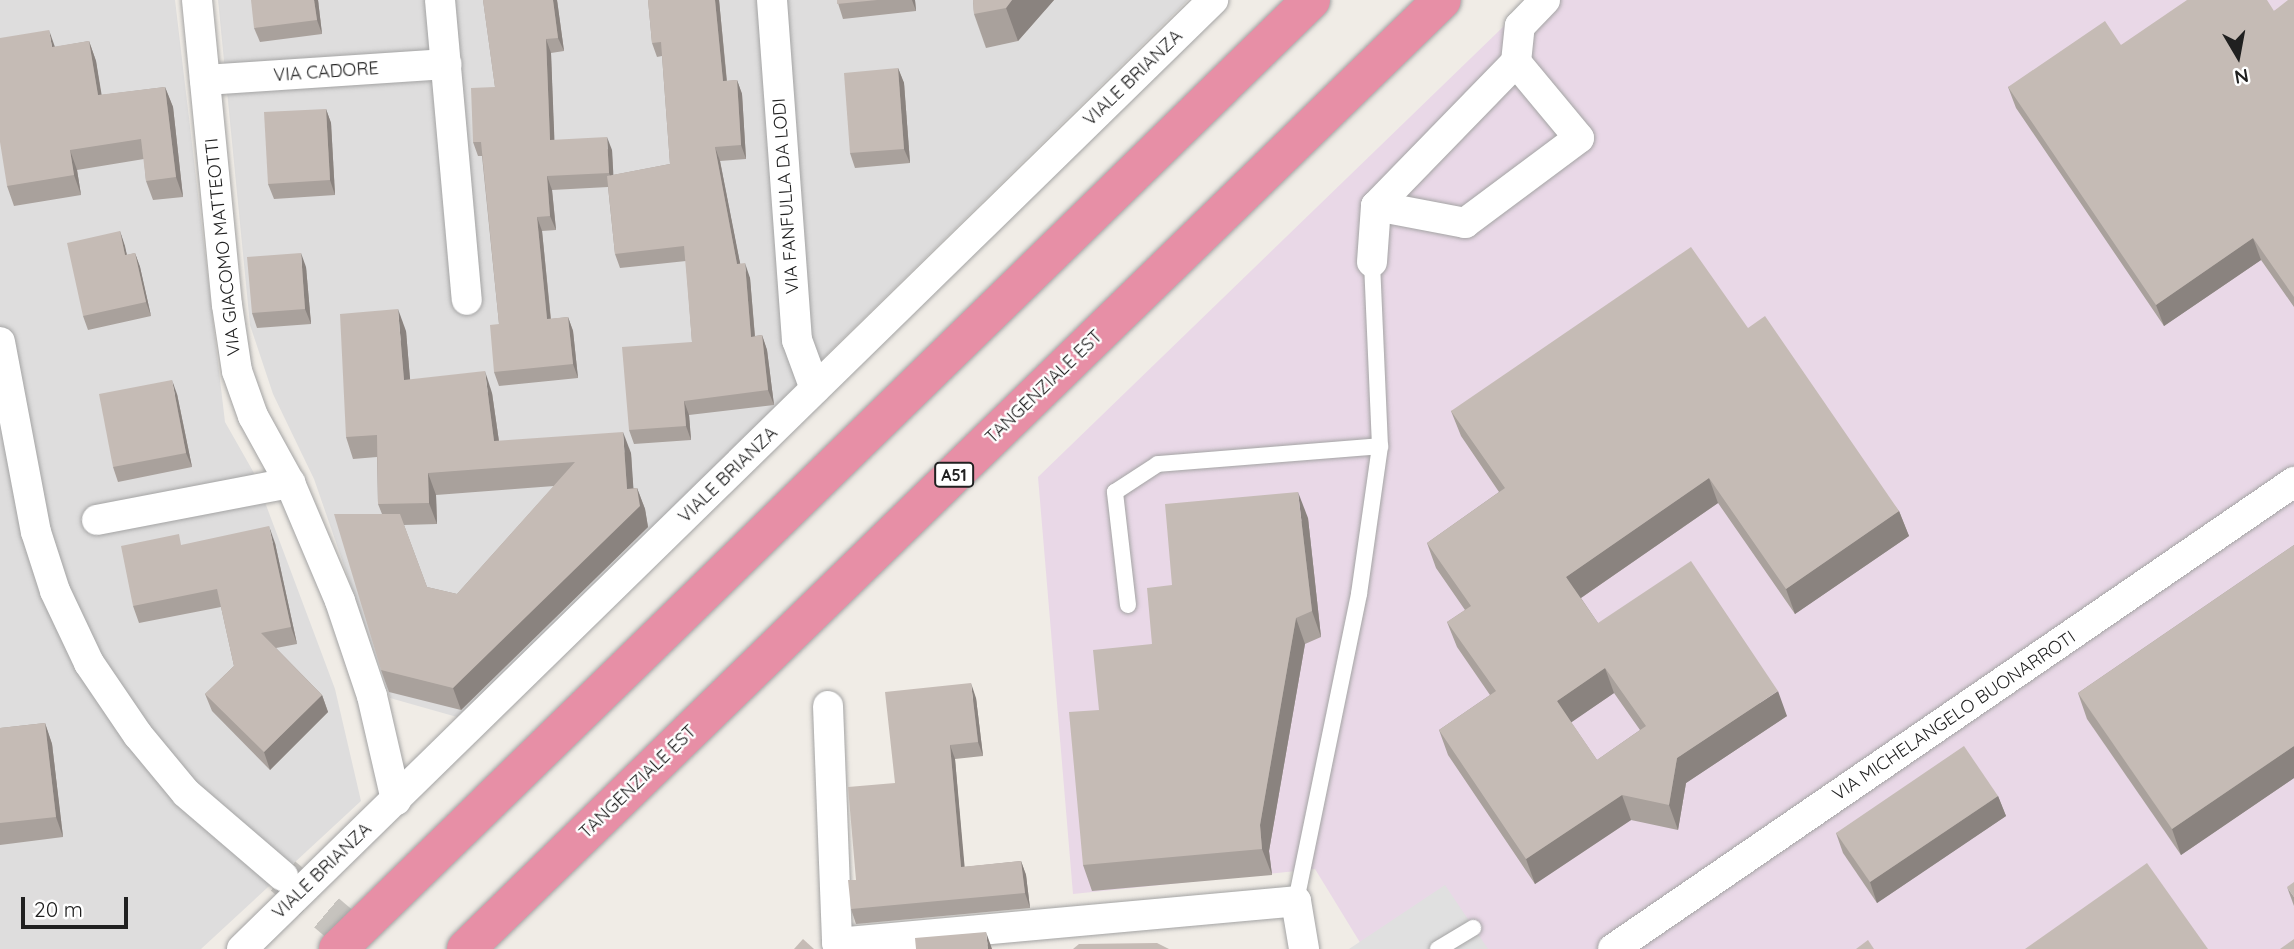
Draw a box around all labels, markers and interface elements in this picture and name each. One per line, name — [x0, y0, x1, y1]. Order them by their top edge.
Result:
north arrow — [2203, 21, 2273, 91]
street label: VIALE BRIANZA — [1079, 25, 1187, 131]
street label: VIA CADORE — [273, 58, 379, 86]
text: N — [2233, 64, 2251, 90]
street label: VIA FANFULLA DA LODI — [768, 97, 804, 295]
street label: VIA GIACOMO MATTEOTTI — [201, 137, 245, 357]
street label: TANGENZIALE EST — [981, 326, 1107, 448]
street label: VIALE BRIANZA — [674, 422, 782, 528]
road number: A51 — [933, 462, 975, 488]
street label: VIA MICHELANGELO BUONARROTI — [1828, 626, 2080, 806]
street label: TANGENZIALE EST — [575, 721, 701, 843]
street label: VIALE BRIANZA — [268, 818, 376, 924]
scale bar — [24, 883, 131, 927]
text: 20 m — [34, 896, 83, 922]

